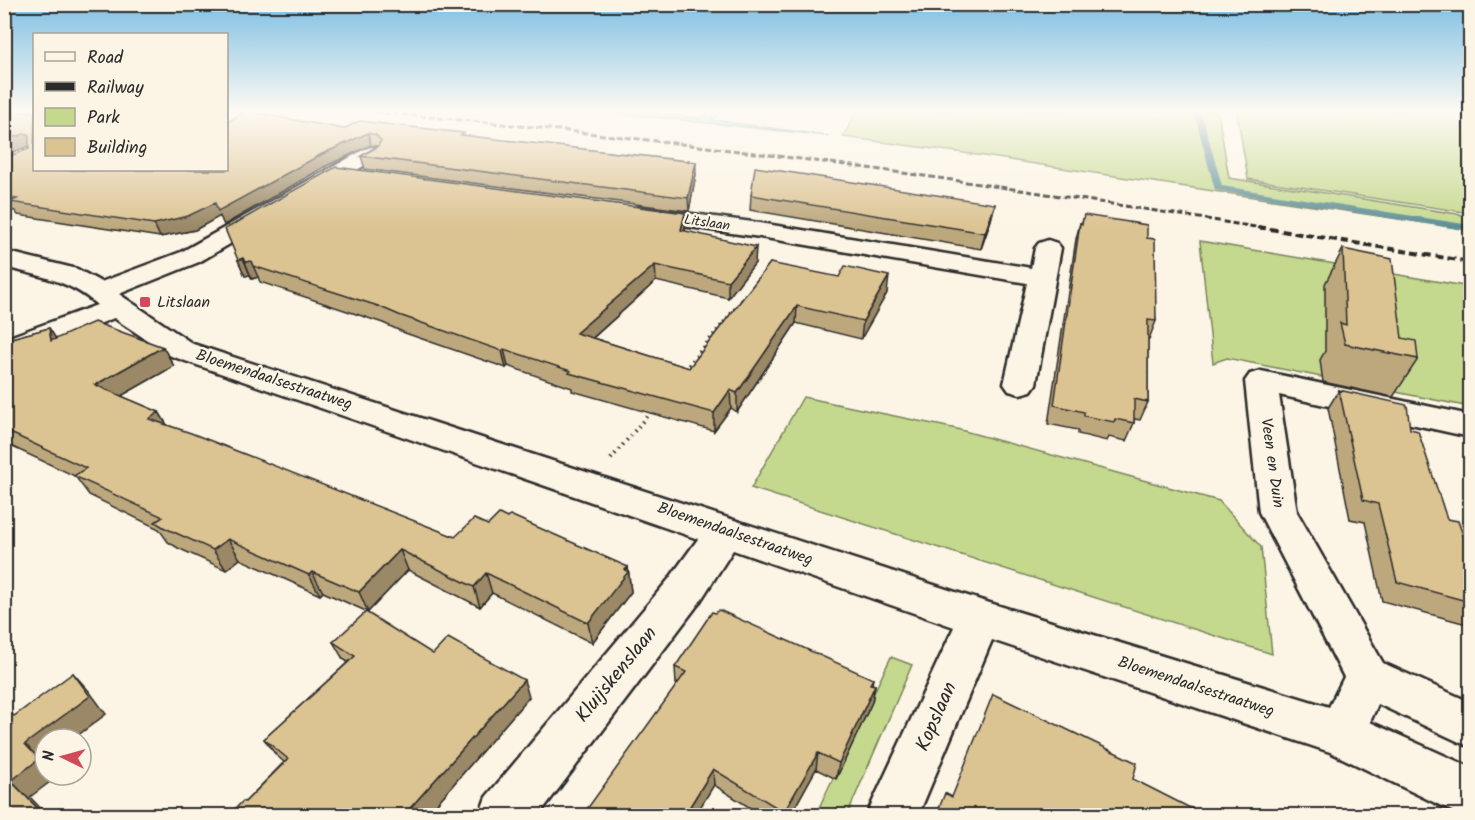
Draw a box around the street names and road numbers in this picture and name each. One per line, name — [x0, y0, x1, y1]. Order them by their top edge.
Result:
street label: Litslaan — [682, 209, 732, 237]
street label: Bloemendaalsestraatweg — [193, 343, 355, 417]
street label: Veen en Duin — [1253, 417, 1291, 509]
street label: Bloemendaalsestraatweg — [654, 496, 816, 572]
street label: Kluijskenslaan — [568, 620, 666, 730]
street label: Bloemendaalsestraatweg — [1115, 650, 1277, 724]
street label: Kopslaan — [907, 677, 967, 757]

